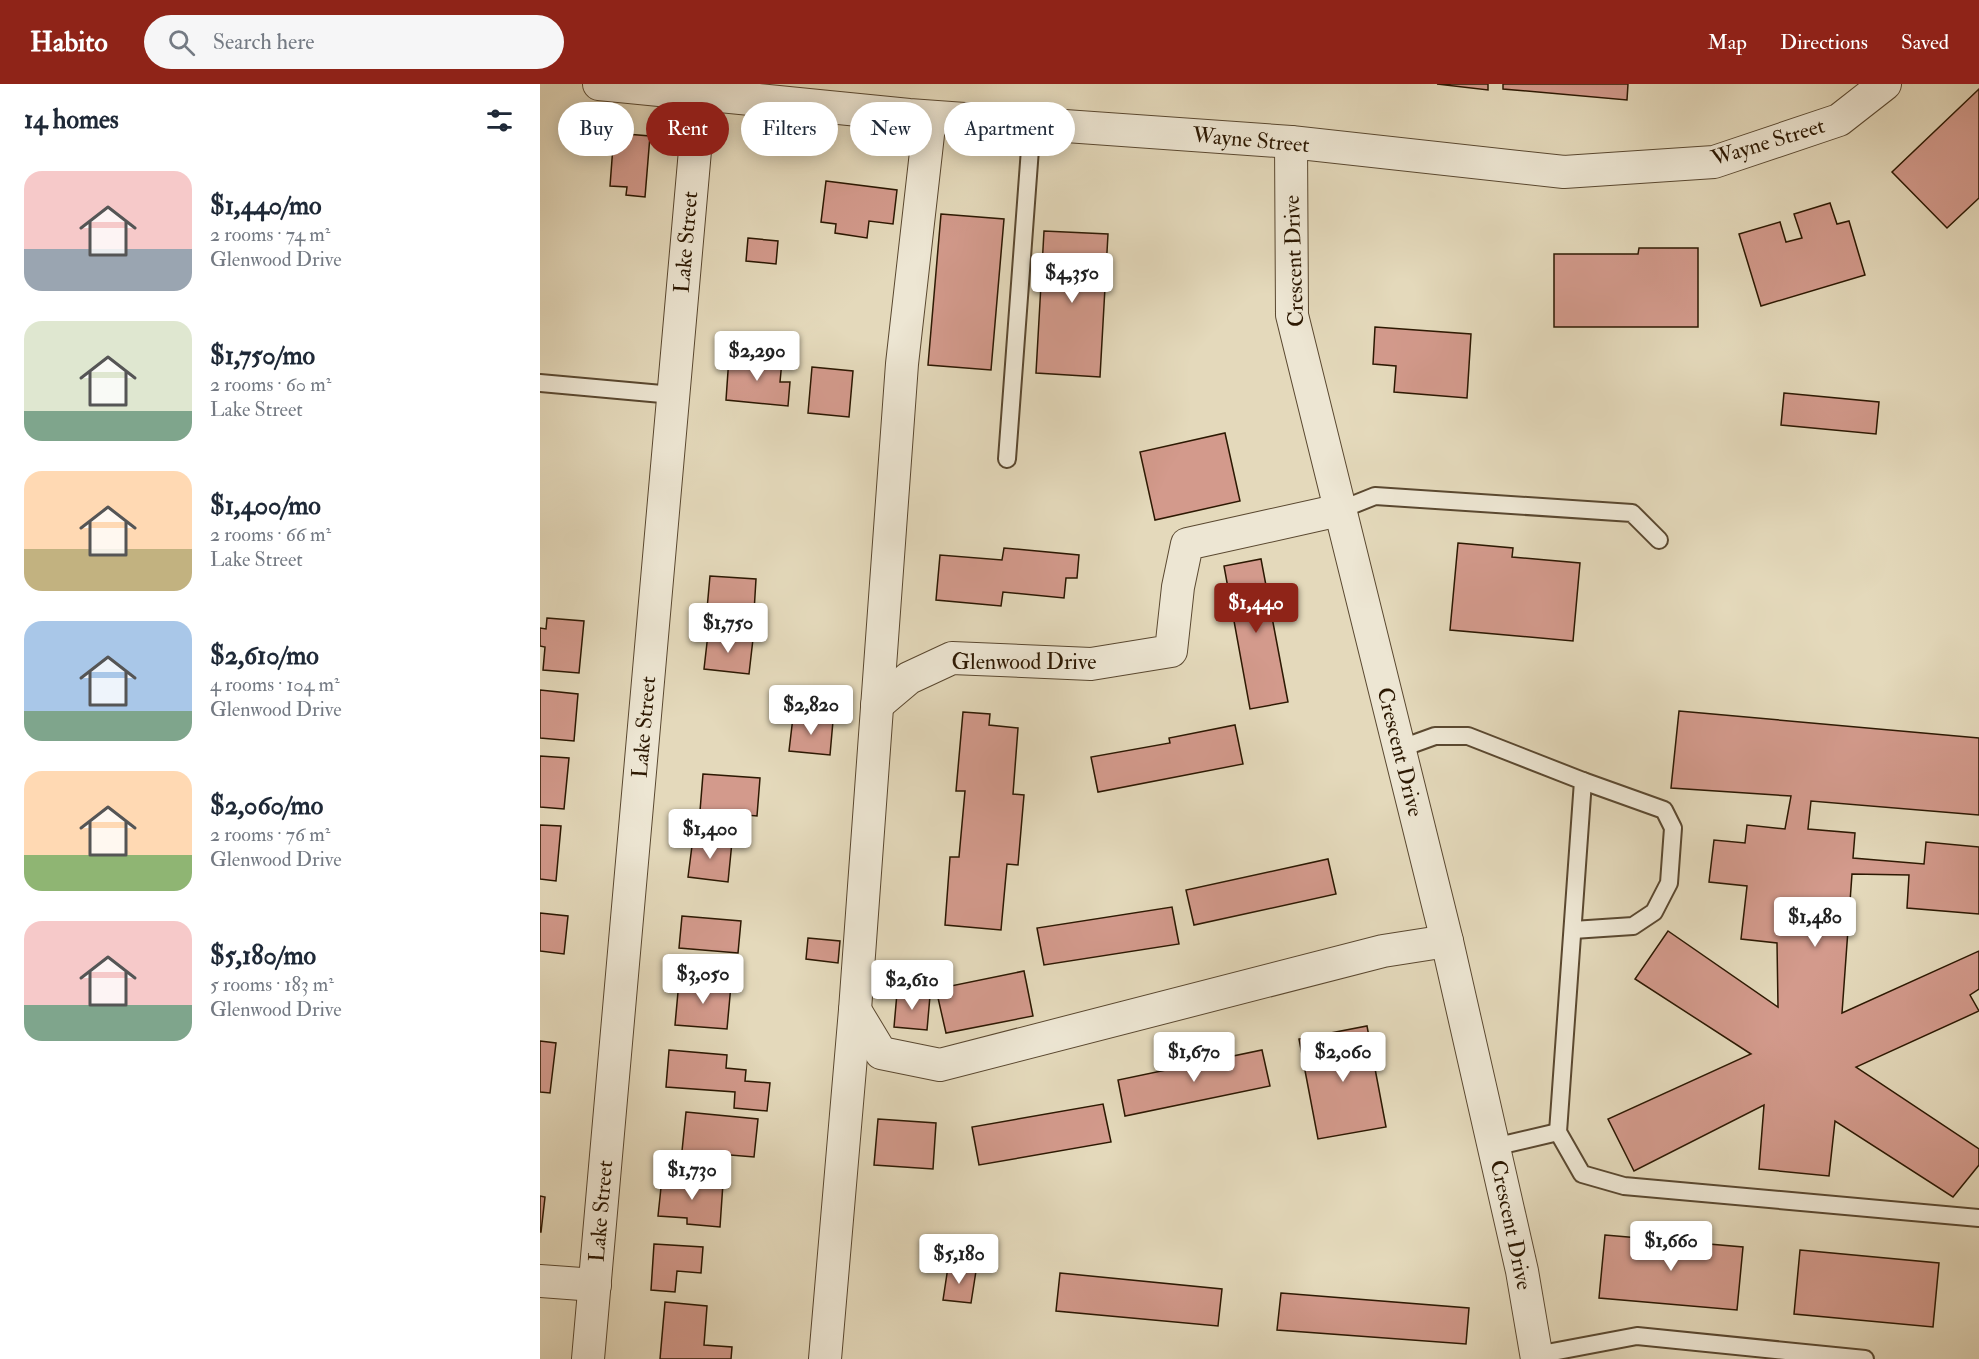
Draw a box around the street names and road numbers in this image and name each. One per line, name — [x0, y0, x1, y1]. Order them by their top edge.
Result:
street label: Wayne Street — [1707, 111, 1828, 173]
street label: Wayne Street — [1190, 121, 1311, 159]
street label: Lake Street — [668, 190, 704, 294]
street label: Crescent Drive — [1278, 194, 1310, 328]
street label: Glenwood Drive — [952, 648, 1096, 676]
street label: Lake Street — [626, 675, 662, 779]
street label: Crescent Drive — [1370, 684, 1430, 820]
street label: Crescent Drive — [1484, 1157, 1538, 1293]
street label: Lake Street — [583, 1159, 619, 1263]

